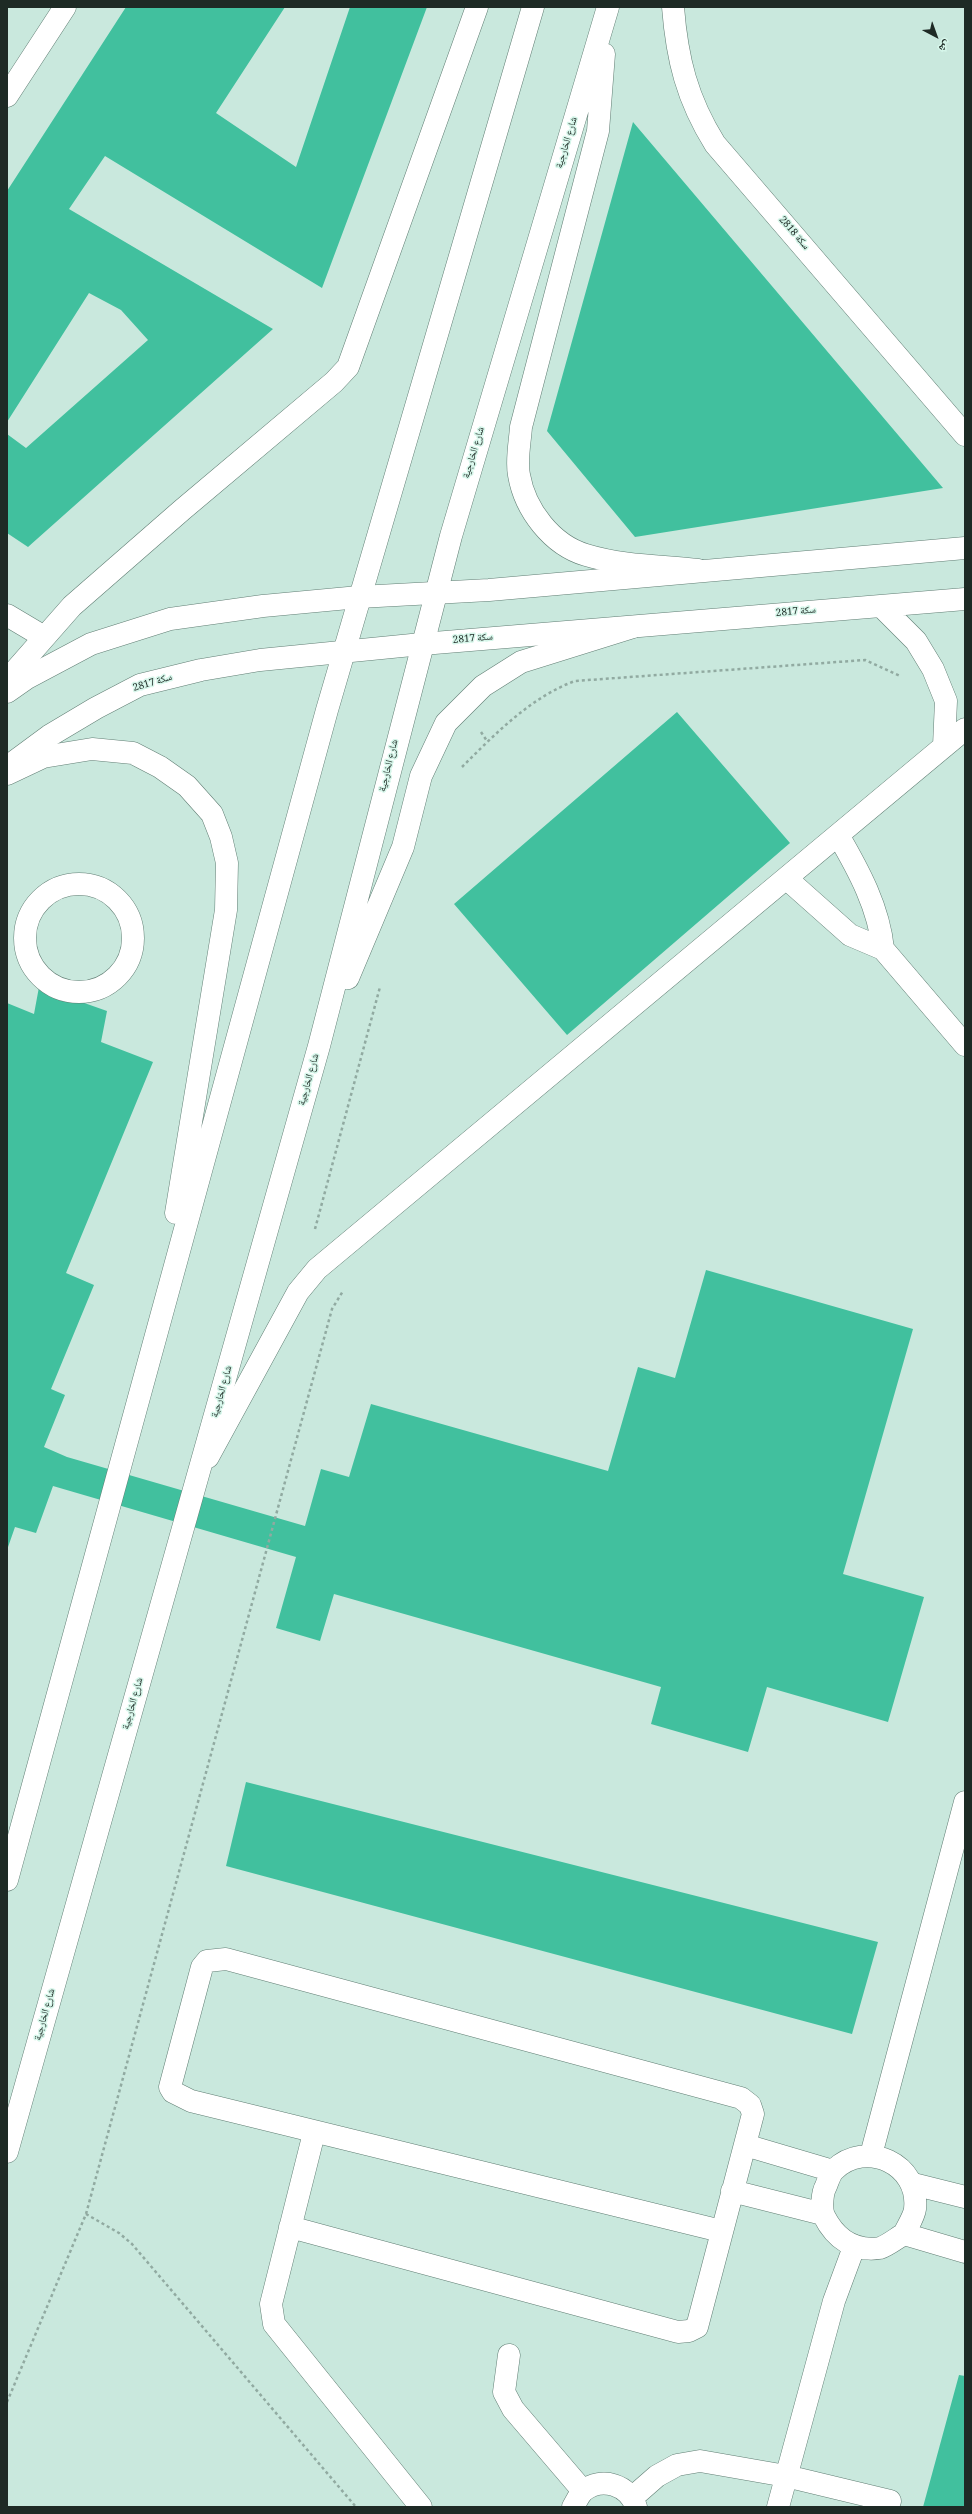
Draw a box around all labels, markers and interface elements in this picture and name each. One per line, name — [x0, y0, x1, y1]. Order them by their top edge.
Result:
north arrow — [916, 16, 956, 56]
text: ش — [934, 34, 955, 56]
street label: شارع الخارجية — [554, 116, 582, 170]
street label: سكة 2818 — [775, 215, 811, 253]
street label: شارع الخارجية — [461, 426, 489, 480]
street label: سكة 2817 — [775, 605, 817, 621]
street label: سكة 2817 — [452, 632, 494, 648]
street label: سكة 2817 — [132, 672, 174, 696]
street label: شارع الخارجية — [378, 739, 402, 793]
street label: شارع الخارجية — [297, 1053, 323, 1107]
street label: شارع الخارجية — [210, 1365, 236, 1419]
street label: شارع الخارجية — [121, 1677, 147, 1731]
street label: شارع الخارجية — [33, 1988, 59, 2042]

